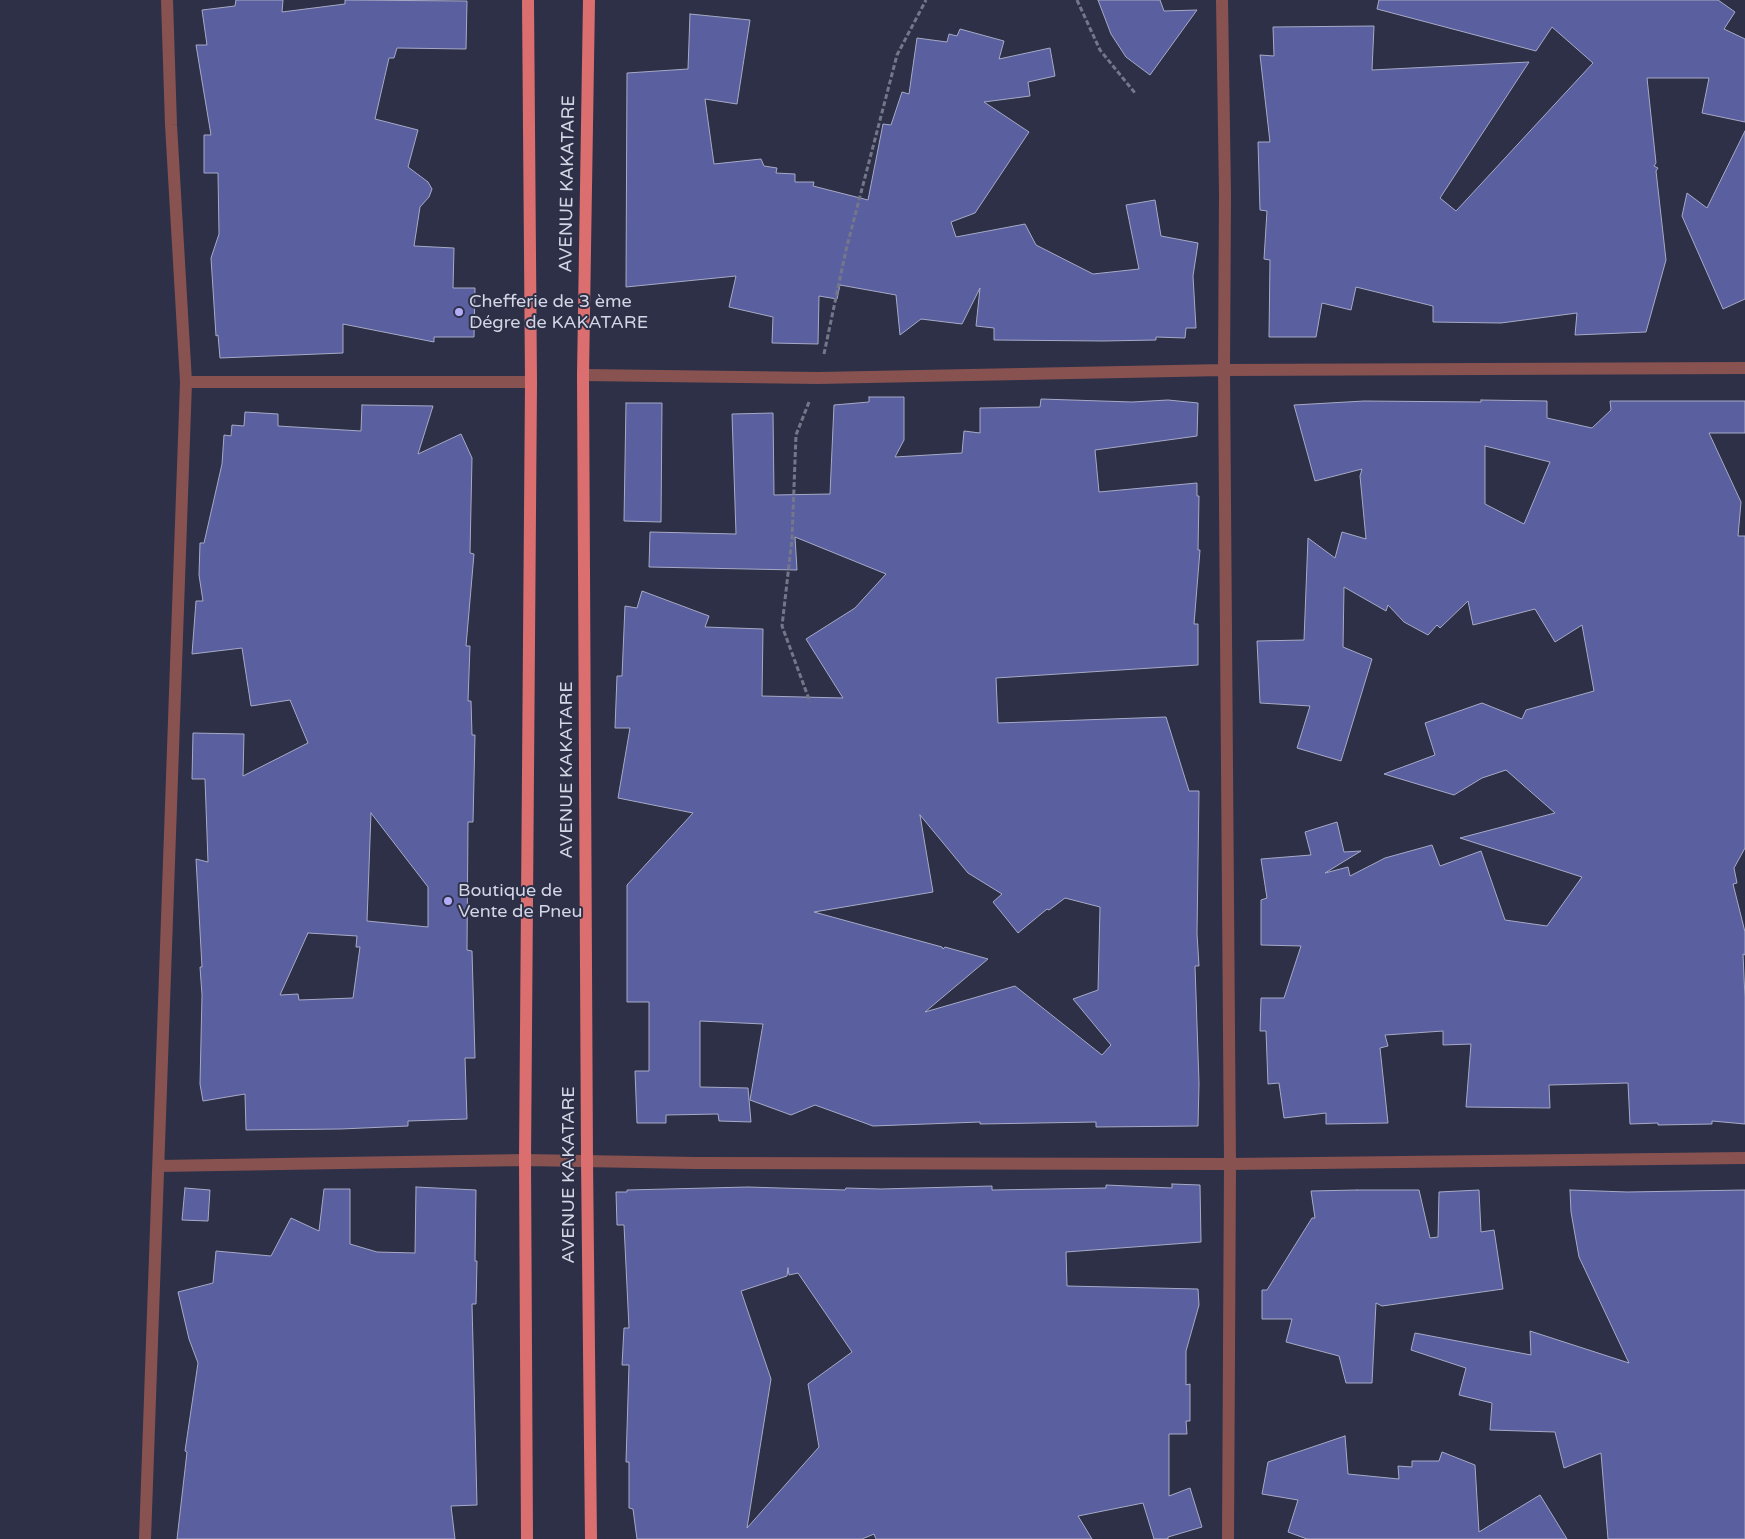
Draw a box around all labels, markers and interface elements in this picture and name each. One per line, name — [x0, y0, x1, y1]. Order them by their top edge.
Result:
street label: AVENUE KAKATARE — [556, 95, 580, 273]
place label: Chefferie de 3 ème Dégre de KAKATARE — [469, 291, 648, 334]
marker: Chefferie de 3 ème Dégre de KAKATARE — [453, 306, 465, 318]
street label: AVENUE KAKATARE — [556, 681, 578, 859]
place label: Boutique de Vente de Pneu — [458, 880, 582, 922]
marker: Boutique de Vente de Pneu — [442, 895, 454, 907]
street label: AVENUE KAKATARE — [558, 1086, 580, 1264]

